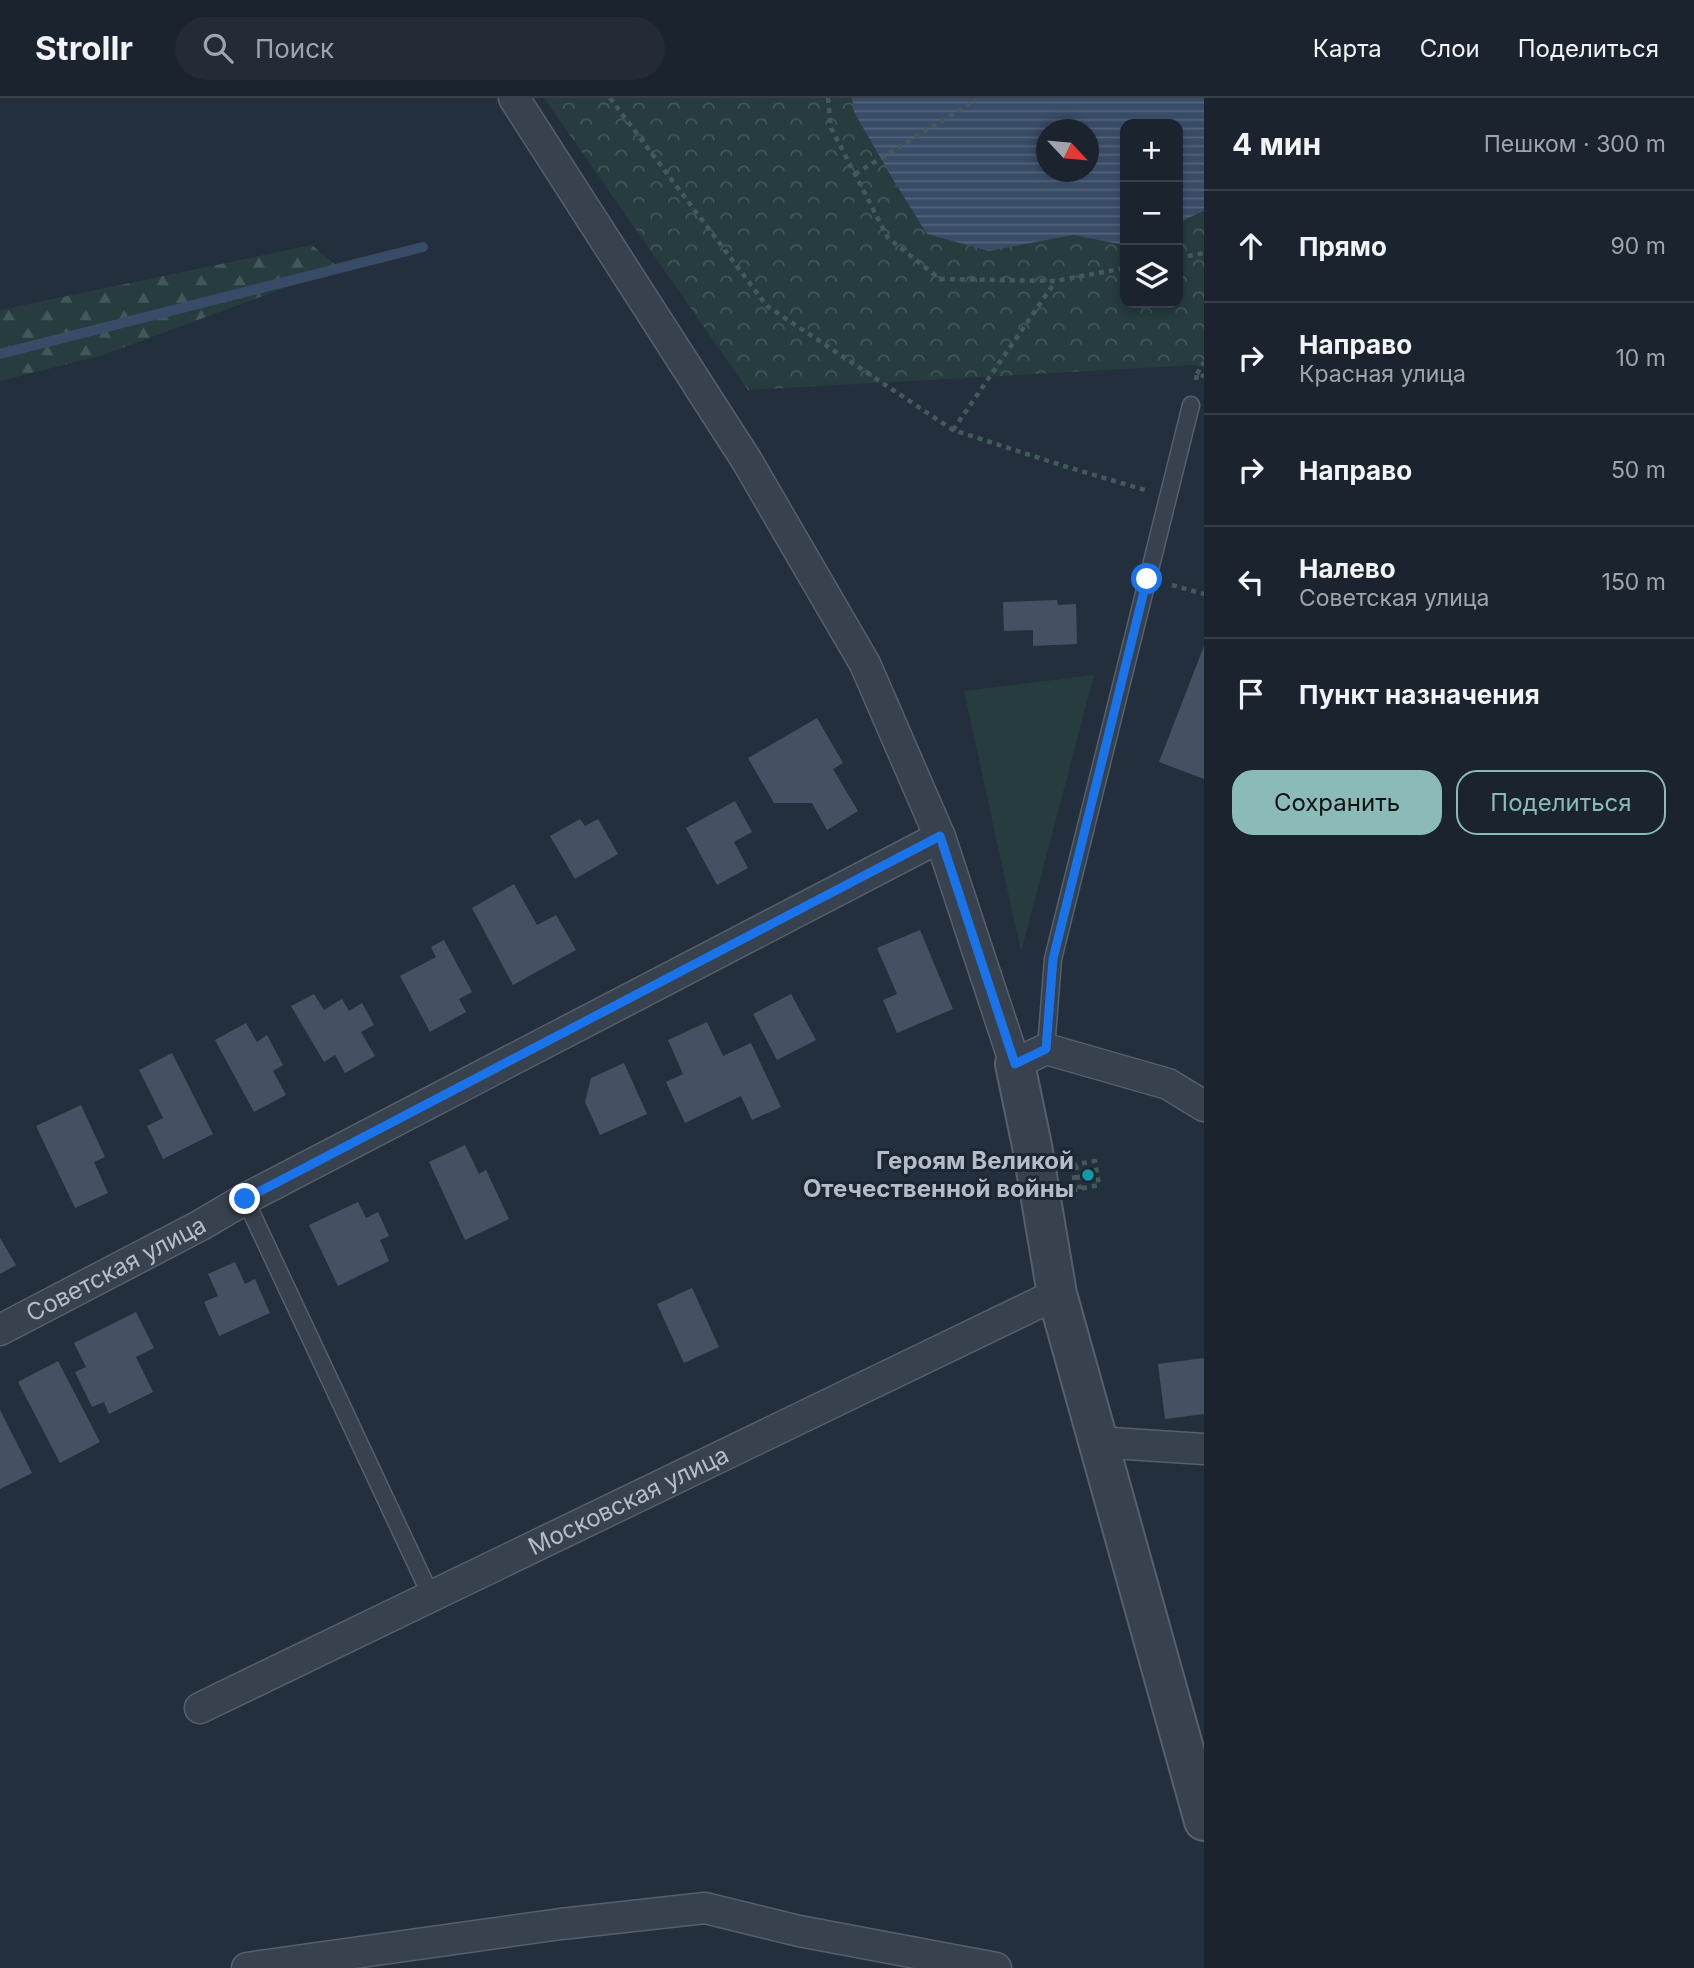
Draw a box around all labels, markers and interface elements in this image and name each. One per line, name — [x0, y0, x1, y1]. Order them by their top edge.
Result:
search box — [175, 17, 665, 80]
text: Strollr — [35, 28, 133, 68]
icon: search — [199, 29, 237, 67]
text: Поиск — [255, 33, 334, 64]
text: Карта — [1313, 34, 1382, 63]
text: Слои — [1420, 34, 1480, 63]
text: Поделиться — [1518, 34, 1659, 63]
north arrow — [1036, 119, 1099, 182]
map controls — [1120, 119, 1183, 308]
button: + — [1120, 119, 1183, 182]
text: 4 мин — [1232, 126, 1321, 162]
text: Пешком · 300 m — [1484, 130, 1666, 158]
button: − — [1120, 182, 1183, 245]
icon: ahead — [1232, 227, 1270, 265]
text: Прямо — [1299, 231, 1387, 262]
text: 90 m — [1611, 232, 1666, 260]
button: layers — [1120, 245, 1183, 308]
text: Направо — [1299, 329, 1412, 360]
icon: right — [1232, 339, 1270, 377]
text: 10 m — [1616, 344, 1666, 372]
text: Красная улица — [1299, 360, 1466, 388]
icon: right — [1232, 451, 1270, 489]
text: Направо — [1299, 455, 1412, 486]
text: 50 m — [1611, 456, 1666, 484]
text: Налево — [1299, 553, 1396, 584]
route start — [1131, 563, 1162, 594]
icon: left — [1232, 563, 1270, 601]
text: 150 m — [1602, 568, 1666, 596]
text: Советская улица — [1299, 584, 1489, 612]
icon: arrive — [1232, 675, 1270, 713]
text: Пункт назначения — [1299, 679, 1540, 710]
button: Сохранить — [1232, 770, 1442, 835]
button: Поделиться — [1456, 770, 1666, 835]
place label: Героям Великой Отечественной войны — [803, 1146, 1074, 1203]
marker: Героям Великой Отечественной войны — [1080, 1167, 1096, 1183]
route end — [229, 1183, 260, 1214]
street label: Советская улица — [21, 1210, 211, 1328]
street label: Московская улица — [524, 1440, 733, 1561]

